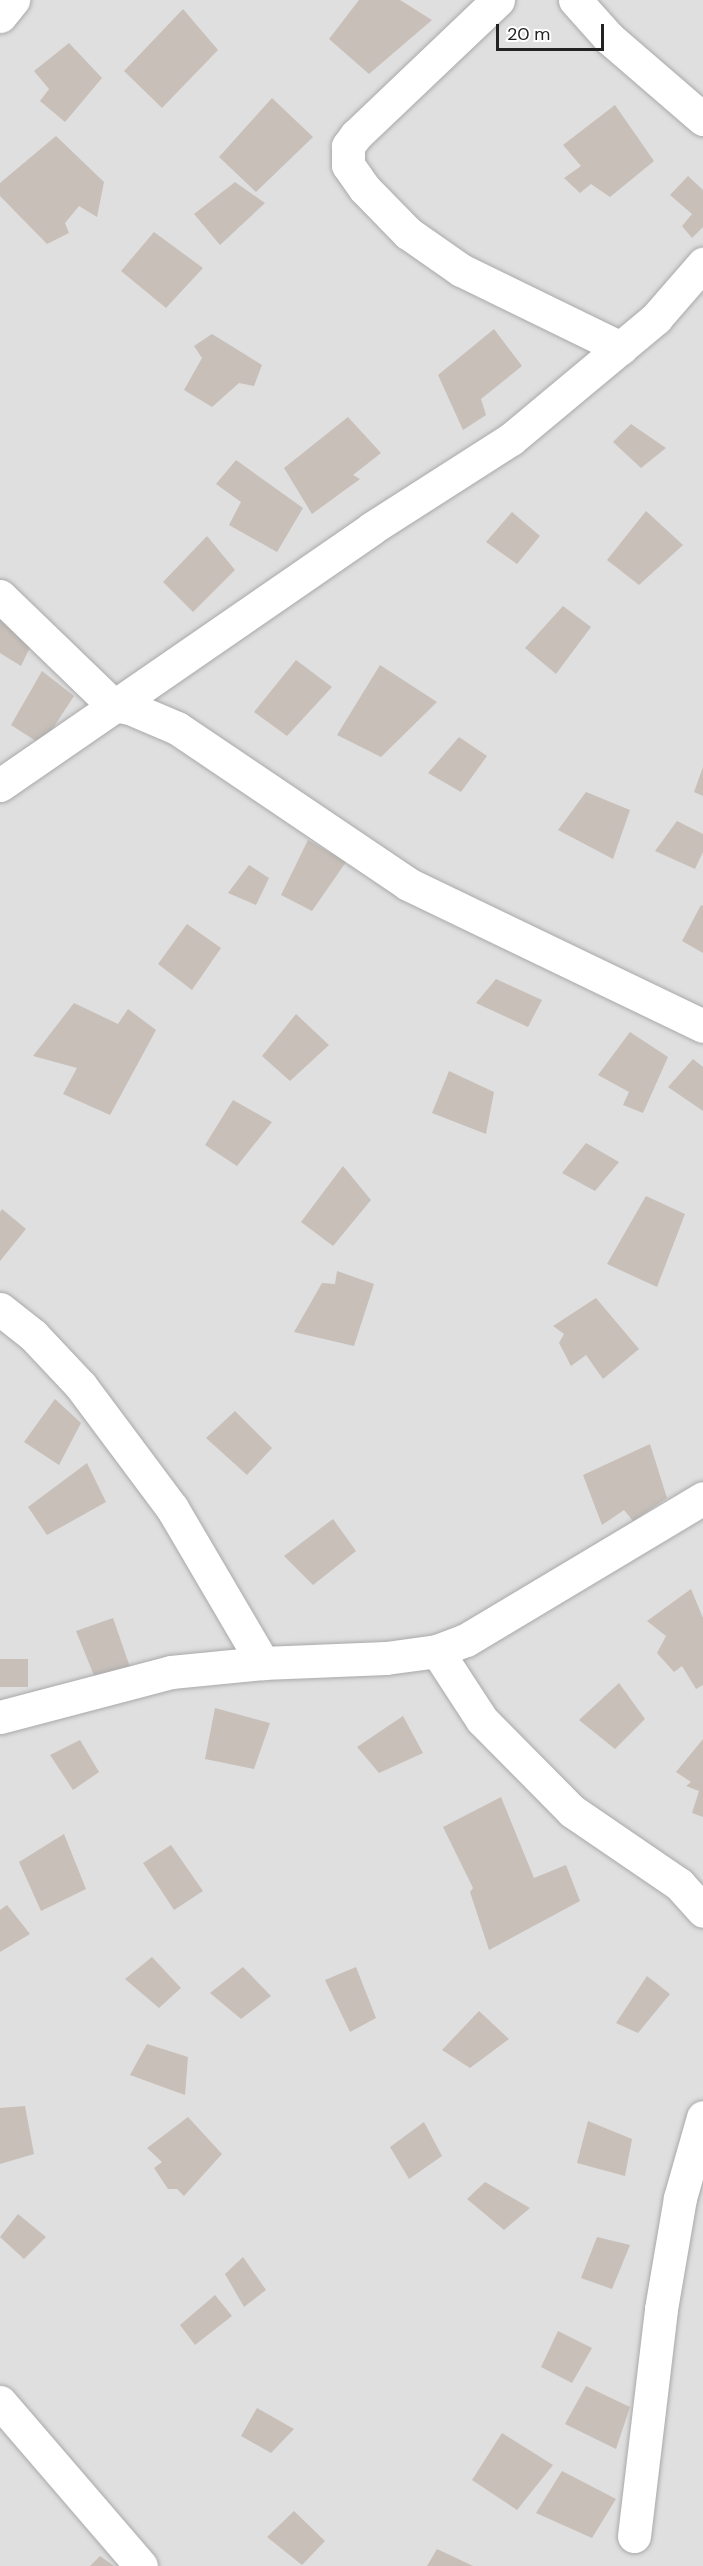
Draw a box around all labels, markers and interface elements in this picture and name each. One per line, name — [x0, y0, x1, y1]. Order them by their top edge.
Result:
scale bar — [499, 12, 607, 50]
text: 20 m — [507, 22, 550, 46]

